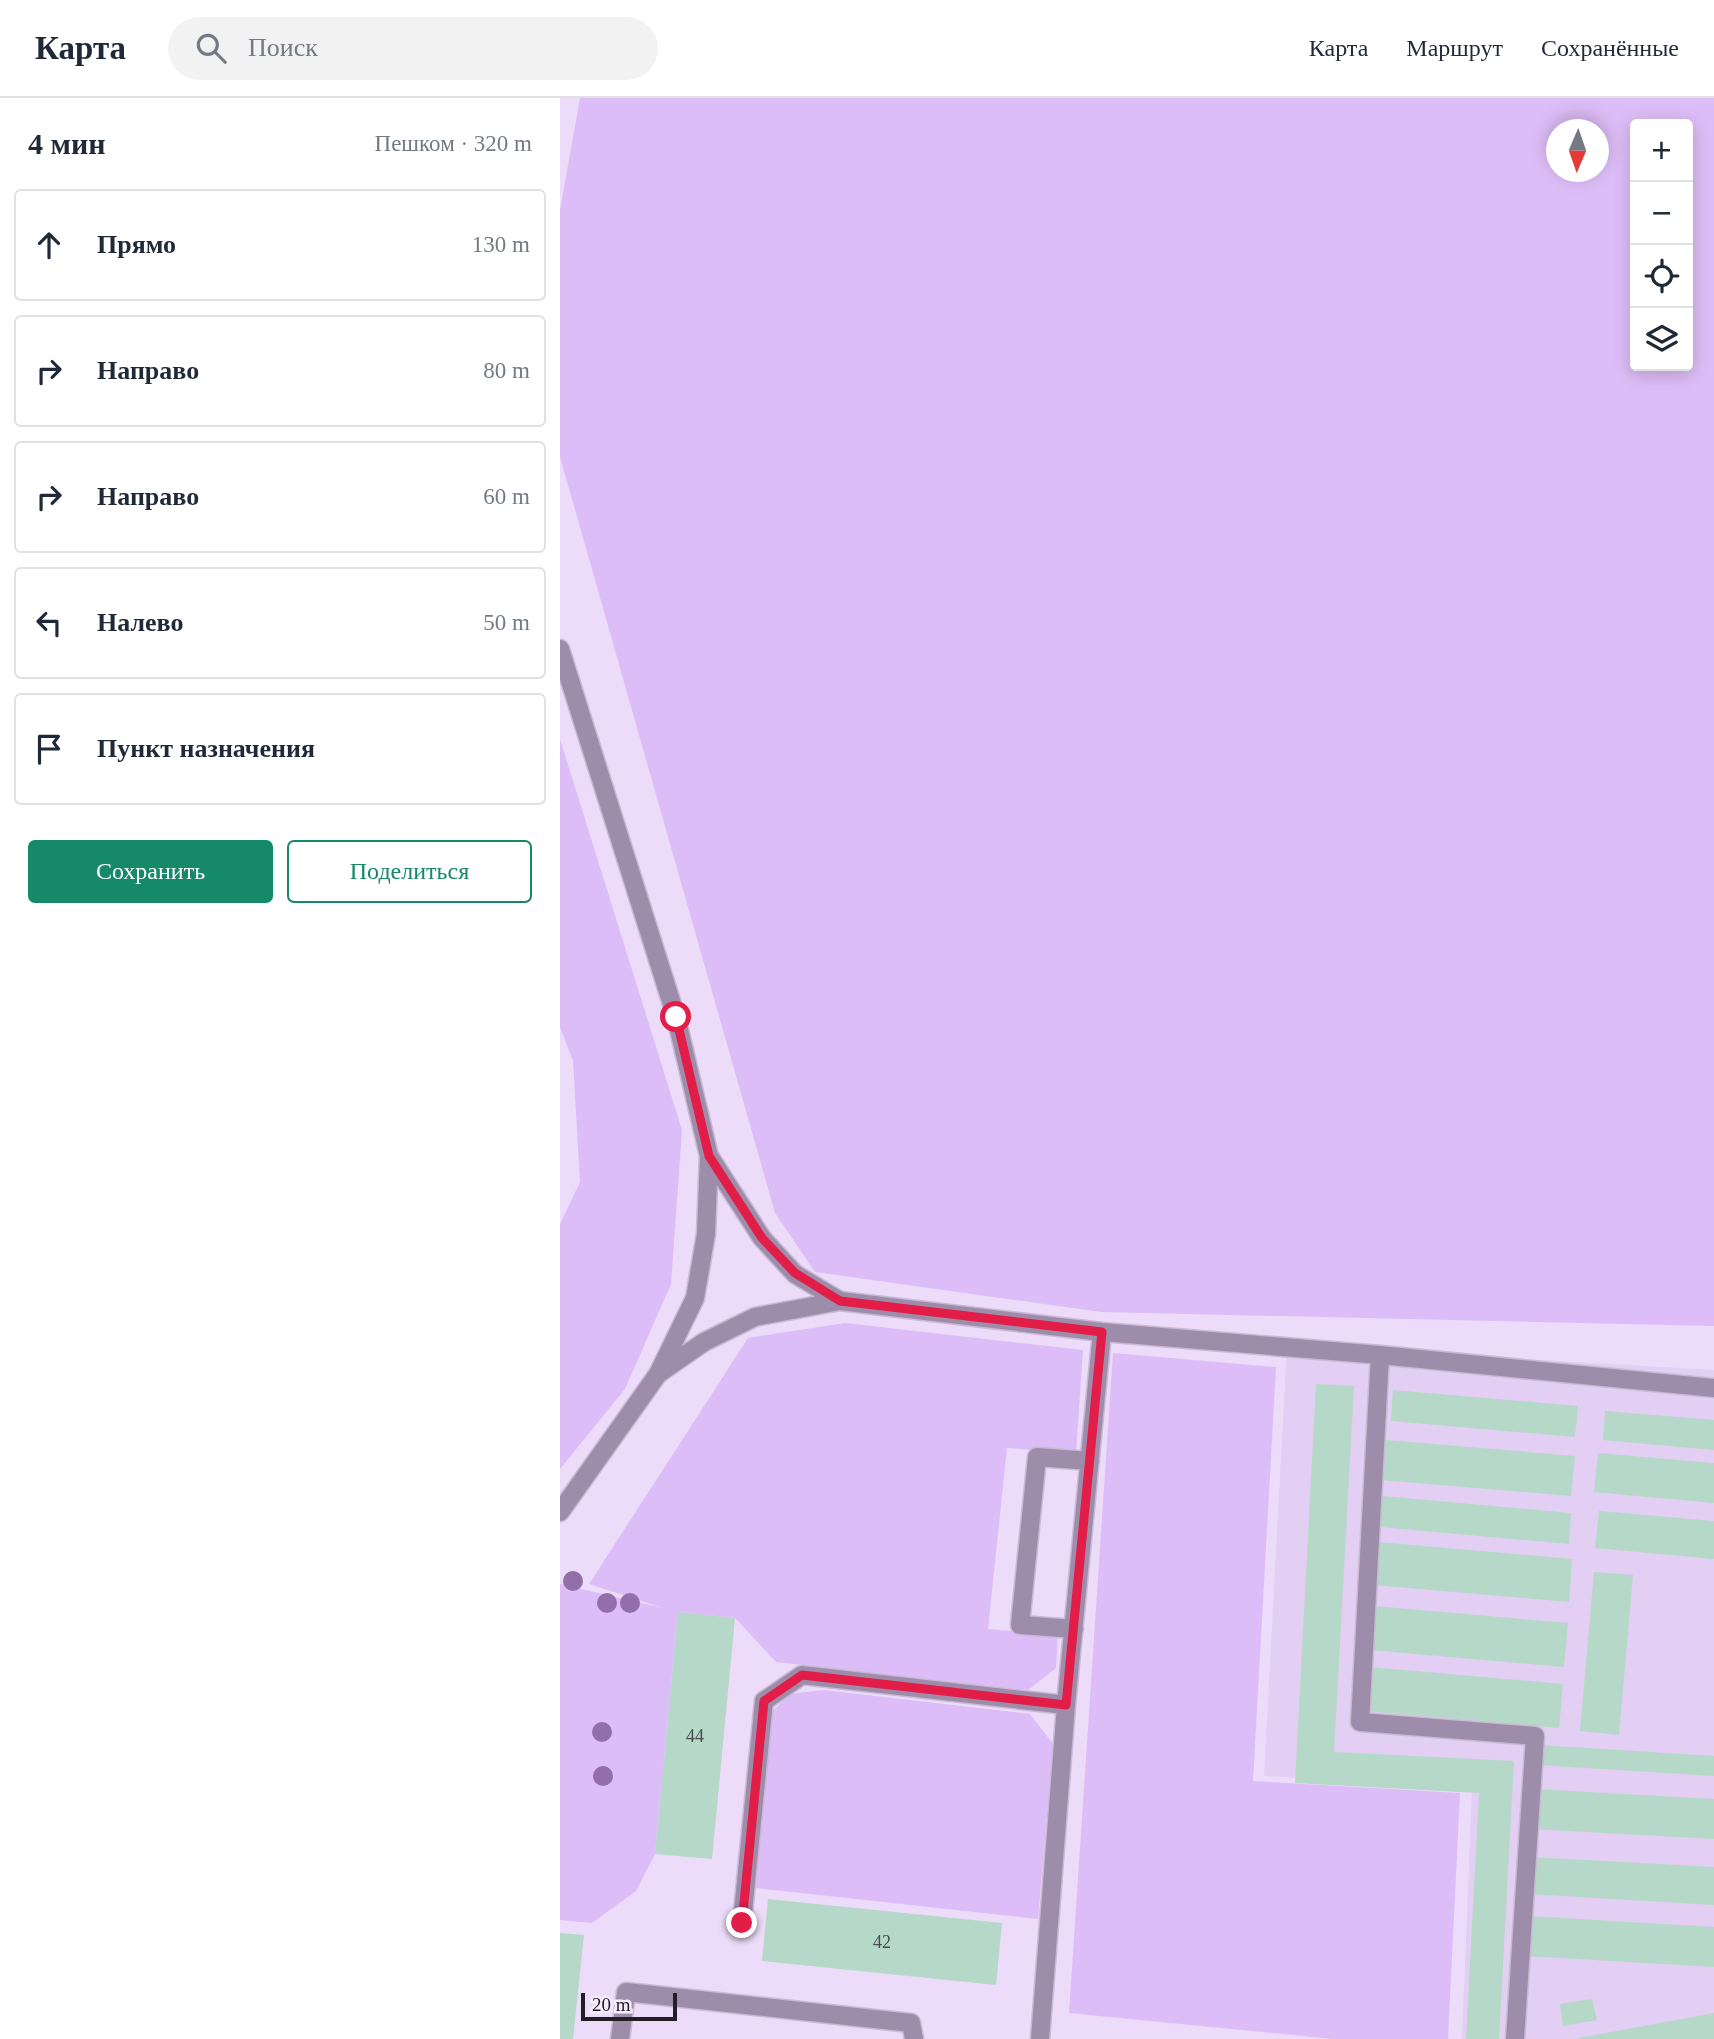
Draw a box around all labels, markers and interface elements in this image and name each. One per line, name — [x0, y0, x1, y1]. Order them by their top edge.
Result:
search box — [168, 17, 658, 80]
icon: search — [192, 29, 230, 67]
text: Карта — [35, 30, 126, 66]
text: Поиск — [248, 33, 318, 62]
text: Карта — [1309, 35, 1368, 61]
text: Маршрут — [1406, 35, 1503, 61]
text: Сохранённые — [1541, 35, 1679, 61]
north arrow — [1546, 119, 1609, 182]
map controls — [1630, 119, 1693, 371]
button: + — [1630, 119, 1693, 182]
text: 4 мин — [28, 127, 106, 160]
text: Пешком · 320 m — [375, 131, 532, 156]
button: − — [1630, 182, 1693, 245]
icon: ahead — [30, 226, 68, 264]
text: Прямо — [97, 230, 176, 259]
text: 130 m — [472, 232, 530, 257]
button: locate — [1630, 245, 1693, 308]
button: layers — [1630, 308, 1693, 371]
icon: right — [30, 352, 68, 390]
text: Направо — [97, 356, 199, 385]
text: 80 m — [483, 358, 530, 383]
icon: right — [30, 478, 68, 516]
text: Направо — [97, 482, 199, 511]
text: 60 m — [483, 484, 530, 509]
icon: left — [30, 604, 68, 642]
text: Налево — [97, 608, 183, 637]
text: 50 m — [483, 610, 530, 635]
icon: arrive — [30, 730, 68, 768]
text: Пункт назначения — [97, 734, 315, 763]
button: Сохранить — [28, 840, 273, 903]
button: Поделиться — [287, 840, 532, 903]
route start — [660, 1001, 691, 1032]
house number: 44 — [686, 1726, 704, 1746]
route end — [726, 1907, 757, 1938]
house number: 42 — [873, 1932, 891, 1952]
scale bar — [581, 1990, 677, 2022]
text: 20 m — [592, 1994, 631, 2015]

